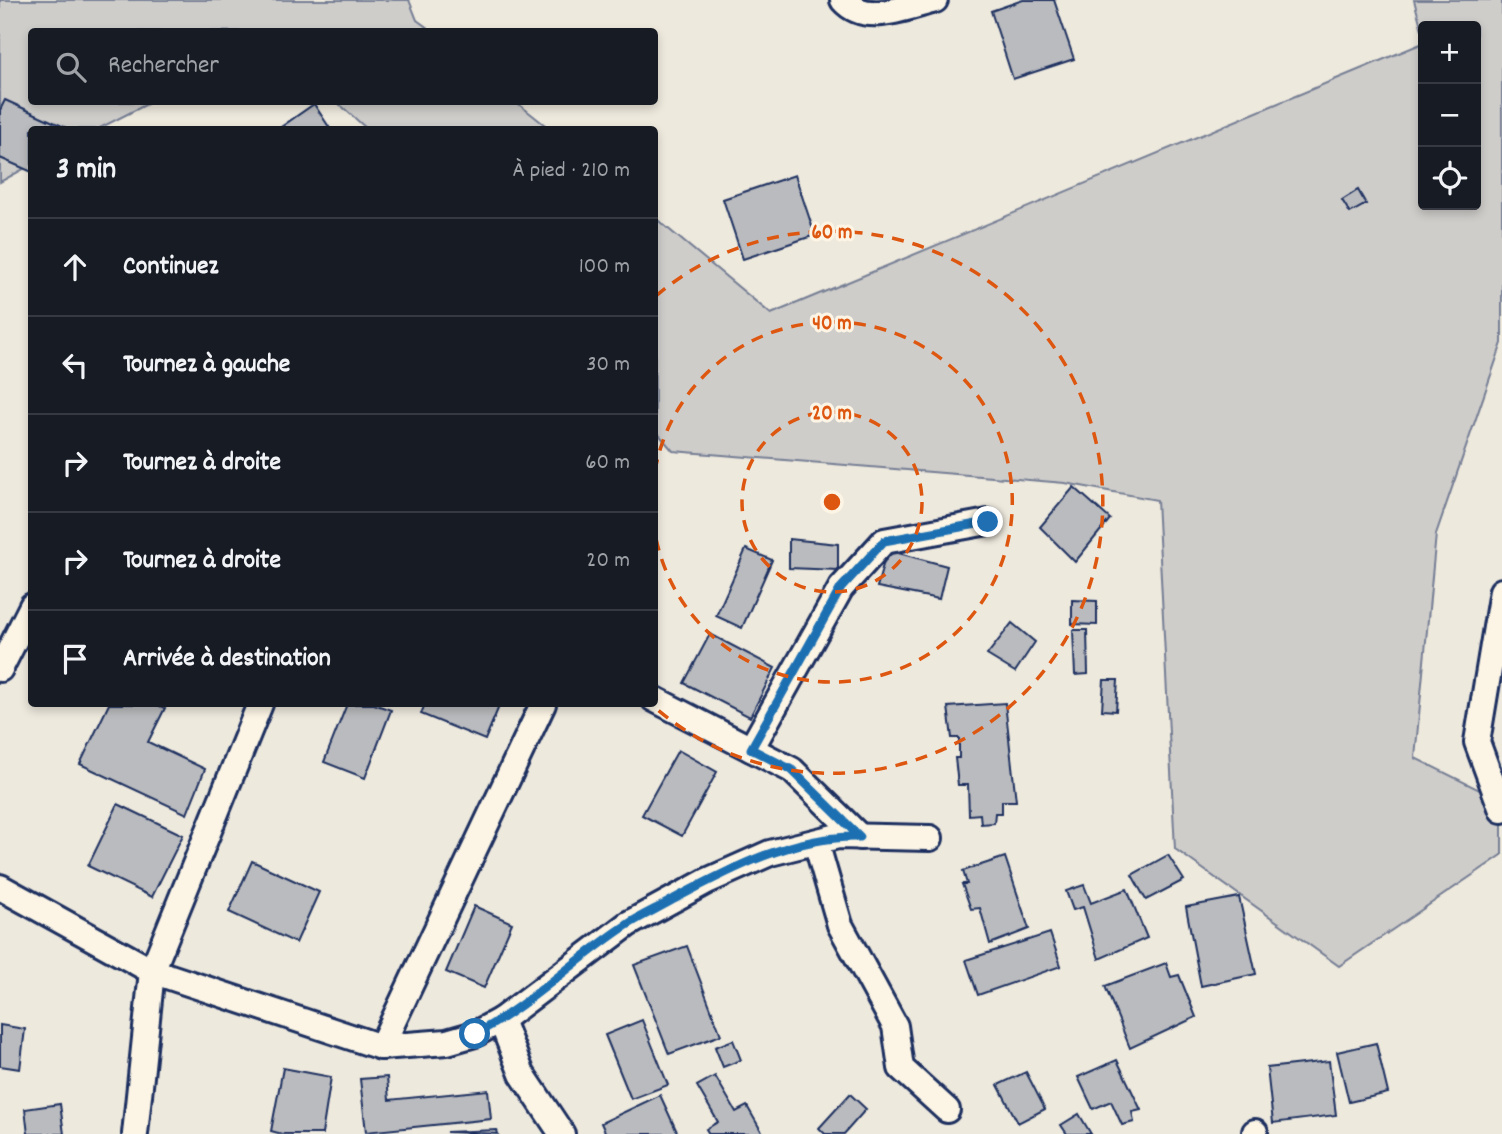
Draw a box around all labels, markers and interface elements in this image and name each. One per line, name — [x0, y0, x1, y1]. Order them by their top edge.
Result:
map controls — [1418, 21, 1481, 210]
button: + — [1418, 21, 1481, 84]
search box — [28, 28, 658, 105]
icon: search — [52, 48, 90, 86]
text: Rechercher — [108, 48, 219, 85]
button: − — [1418, 84, 1481, 147]
button: locate — [1418, 147, 1481, 210]
text: 3 min — [56, 150, 116, 193]
text: À pied · 210 m — [513, 155, 630, 188]
text: 60 m — [812, 219, 852, 249]
icon: ahead — [56, 248, 94, 286]
text: Continuez — [123, 249, 218, 286]
text: 100 m — [579, 251, 630, 284]
text: 40 m — [812, 310, 852, 340]
icon: left — [56, 346, 94, 384]
text: Tournez à gauche — [123, 347, 290, 384]
text: 30 m — [586, 349, 630, 382]
text: 20 m — [812, 400, 852, 430]
icon: right — [56, 444, 94, 482]
text: Tournez à droite — [123, 445, 281, 482]
text: 60 m — [585, 447, 630, 480]
centre of rings — [820, 490, 844, 514]
route end — [972, 506, 1003, 537]
icon: right — [56, 542, 94, 580]
text: Tournez à droite — [123, 543, 281, 580]
text: 20 m — [586, 545, 630, 578]
icon: arrive — [56, 640, 94, 678]
text: Arrivée à destination — [123, 641, 331, 678]
route start — [459, 1018, 490, 1049]

